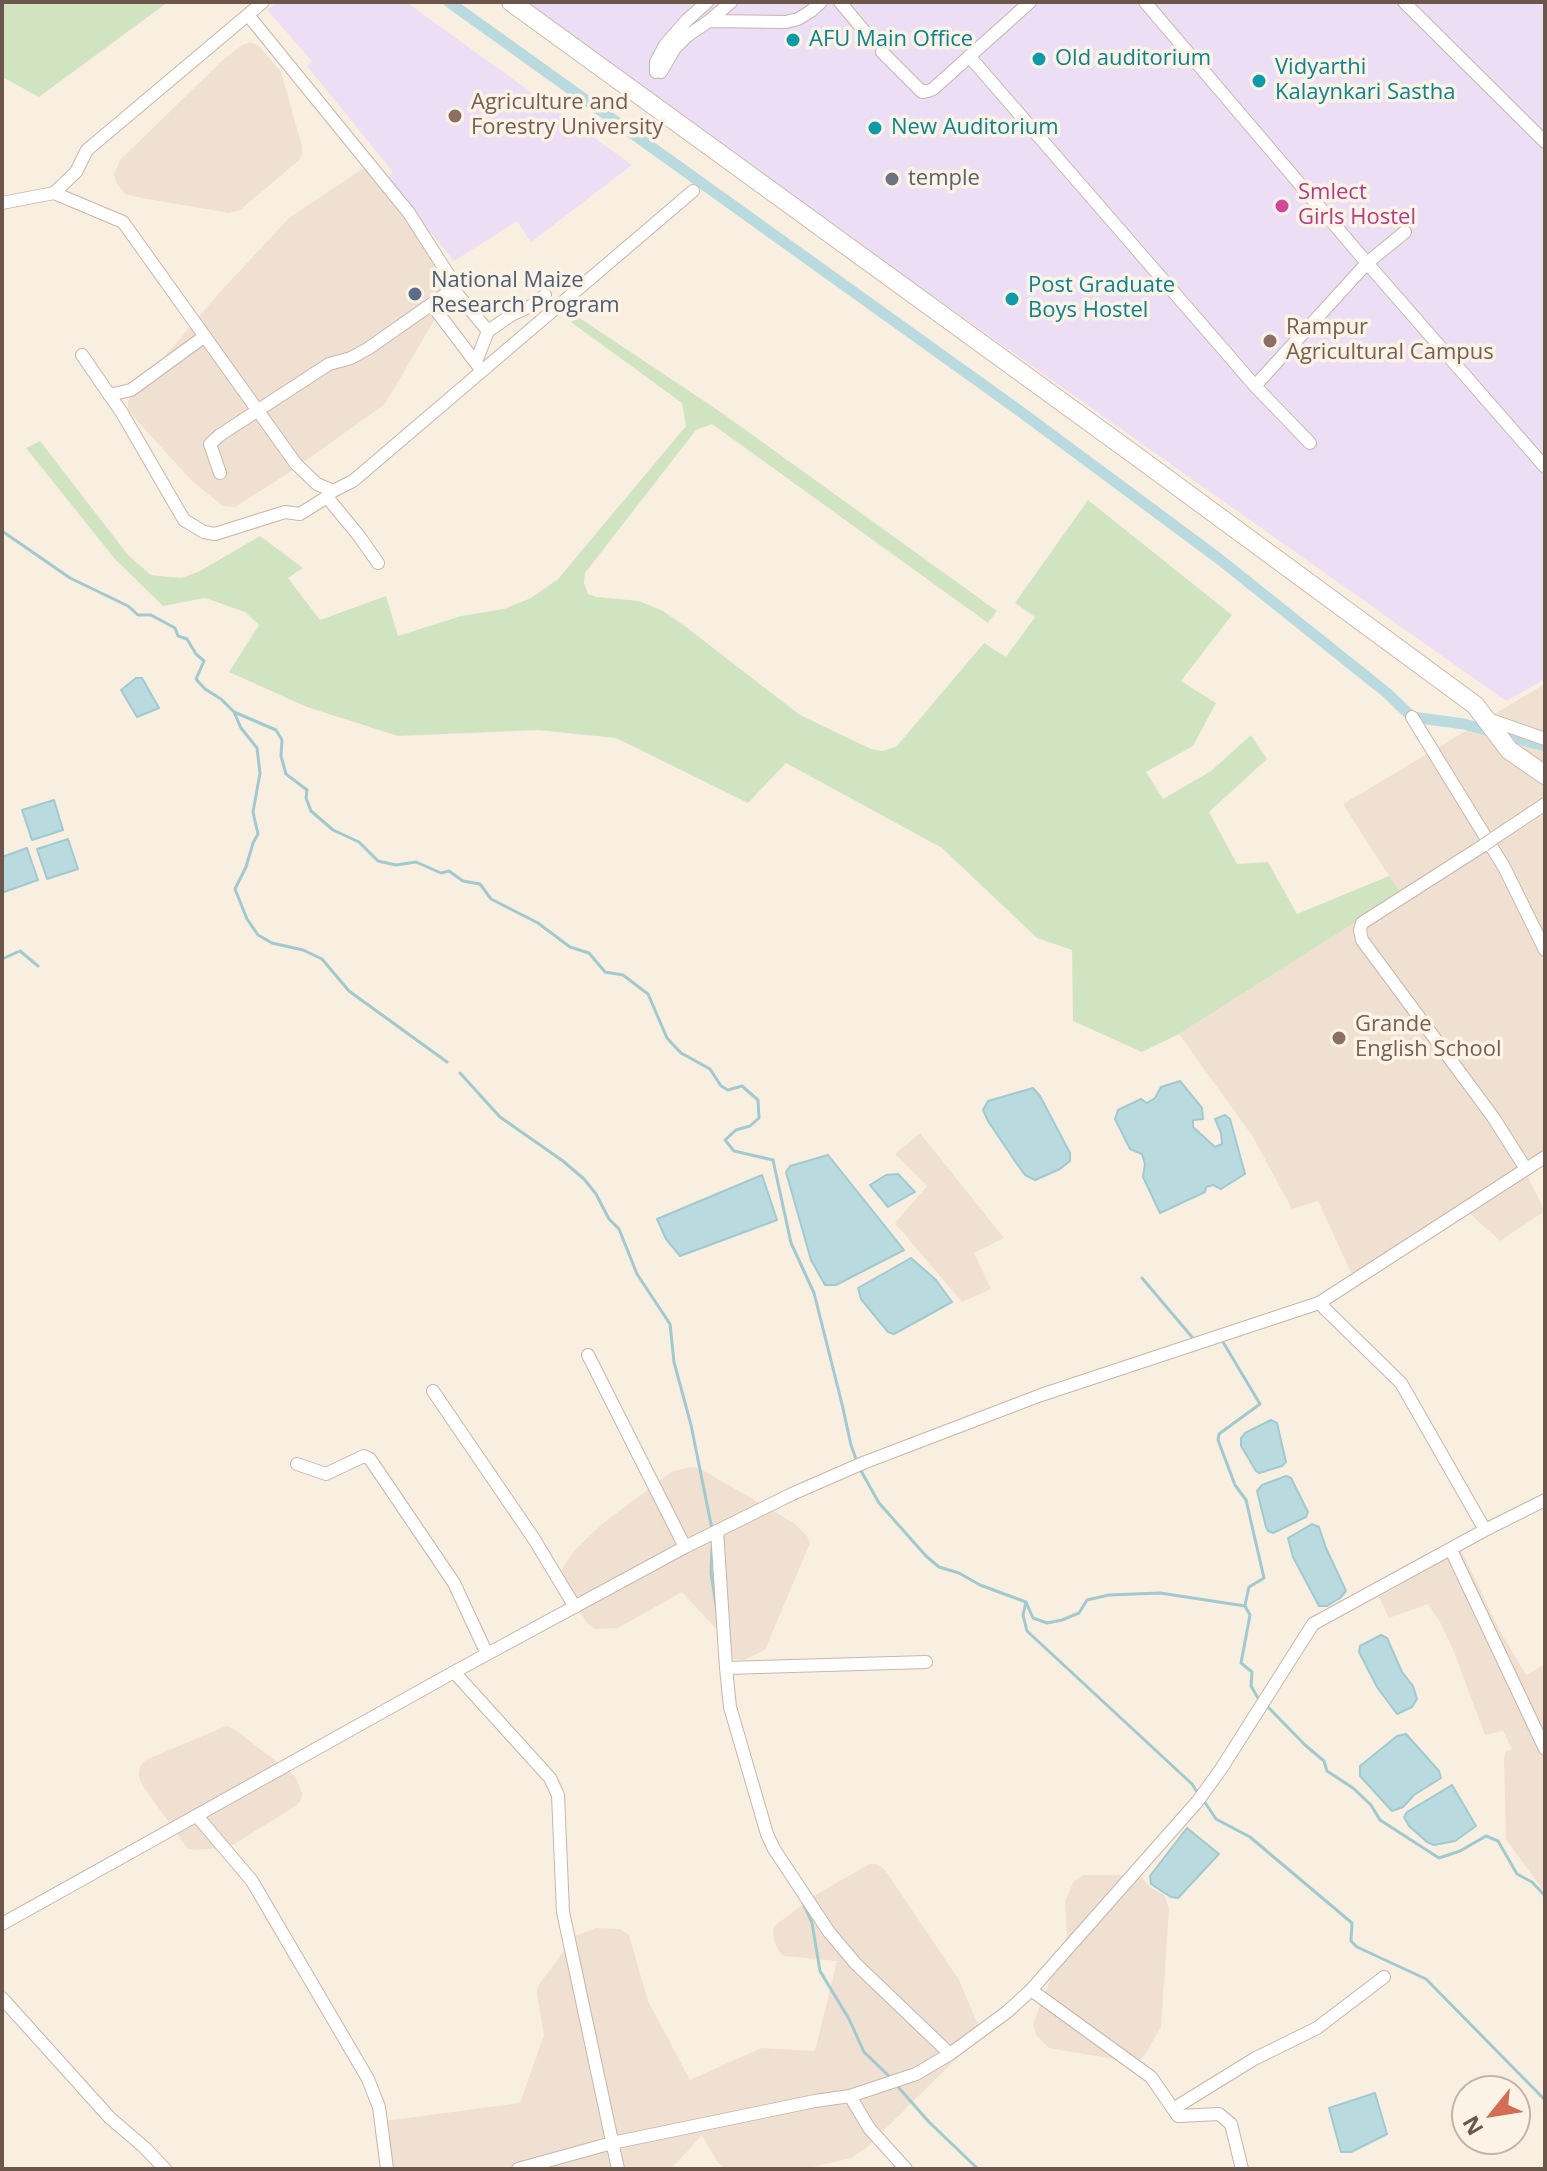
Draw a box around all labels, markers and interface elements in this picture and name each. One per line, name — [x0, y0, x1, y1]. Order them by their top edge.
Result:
place label: AFU Main Office — [809, 27, 973, 53]
marker: AFU Main Office — [784, 31, 802, 49]
place label: Old auditorium — [1055, 46, 1211, 72]
marker: Old auditorium — [1030, 50, 1048, 68]
place label: Vidyarthi Kalaynkari Sastha — [1275, 55, 1455, 106]
marker: Vidyarthi Kalaynkari Sastha — [1250, 72, 1268, 90]
place label: Agriculture and Forestry University — [471, 90, 663, 142]
marker: Agriculture and Forestry University — [446, 107, 464, 125]
place label: New Auditorium — [891, 115, 1059, 141]
marker: New Auditorium — [866, 119, 884, 137]
place label: temple — [908, 166, 980, 192]
marker: temple — [883, 170, 901, 188]
place label: Smlect Girls Hostel — [1298, 180, 1416, 232]
marker: Smlect Girls Hostel — [1273, 197, 1291, 215]
place label: National Maize Research Program — [431, 268, 620, 320]
place label: Post Graduate Boys Hostel — [1028, 273, 1175, 324]
marker: National Maize Research Program — [406, 285, 424, 303]
marker: Post Graduate Boys Hostel — [1003, 290, 1021, 308]
place label: Rampur Agricultural Campus — [1286, 315, 1494, 366]
marker: Rampur Agricultural Campus — [1261, 332, 1279, 350]
place label: Grande English School — [1355, 1012, 1502, 1064]
marker: Grande English School — [1330, 1029, 1348, 1047]
north arrow — [1451, 2075, 1531, 2155]
text: N — [1454, 2111, 1489, 2141]

